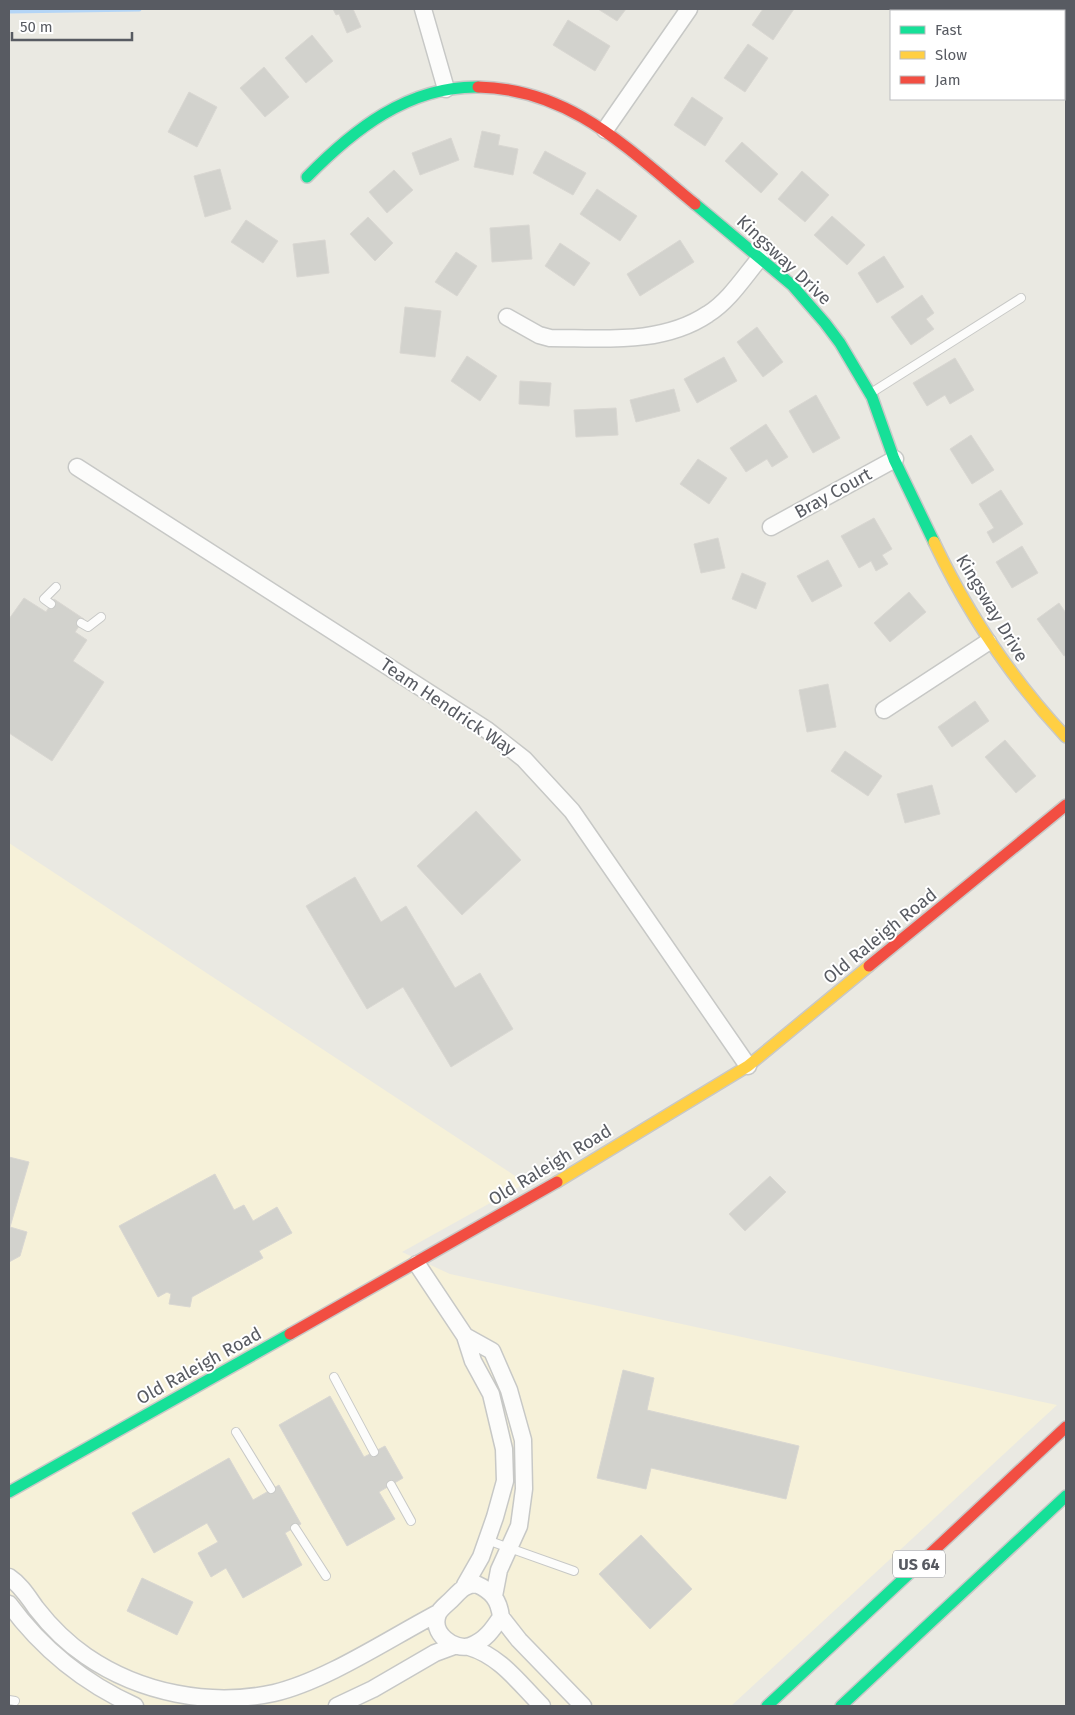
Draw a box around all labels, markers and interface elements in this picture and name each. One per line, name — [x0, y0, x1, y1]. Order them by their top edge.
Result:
scale bar — [12, 10, 132, 42]
legend — [890, 10, 1065, 100]
text: 50 m — [20, 18, 53, 36]
text: Fast — [935, 21, 962, 39]
text: Slow — [935, 46, 967, 64]
text: Jam — [935, 71, 961, 89]
street label: Kingsway Drive — [732, 210, 836, 310]
street label: Bray Court — [791, 463, 876, 523]
street label: Kingsway Drive — [951, 550, 1033, 666]
street label: Team Hendrick Way — [376, 654, 520, 761]
street label: Old Raleigh Road — [819, 883, 941, 989]
street label: Old Raleigh Road — [484, 1120, 616, 1210]
street label: Old Raleigh Road — [133, 1322, 265, 1410]
road number: US 64 — [893, 1550, 945, 1578]

